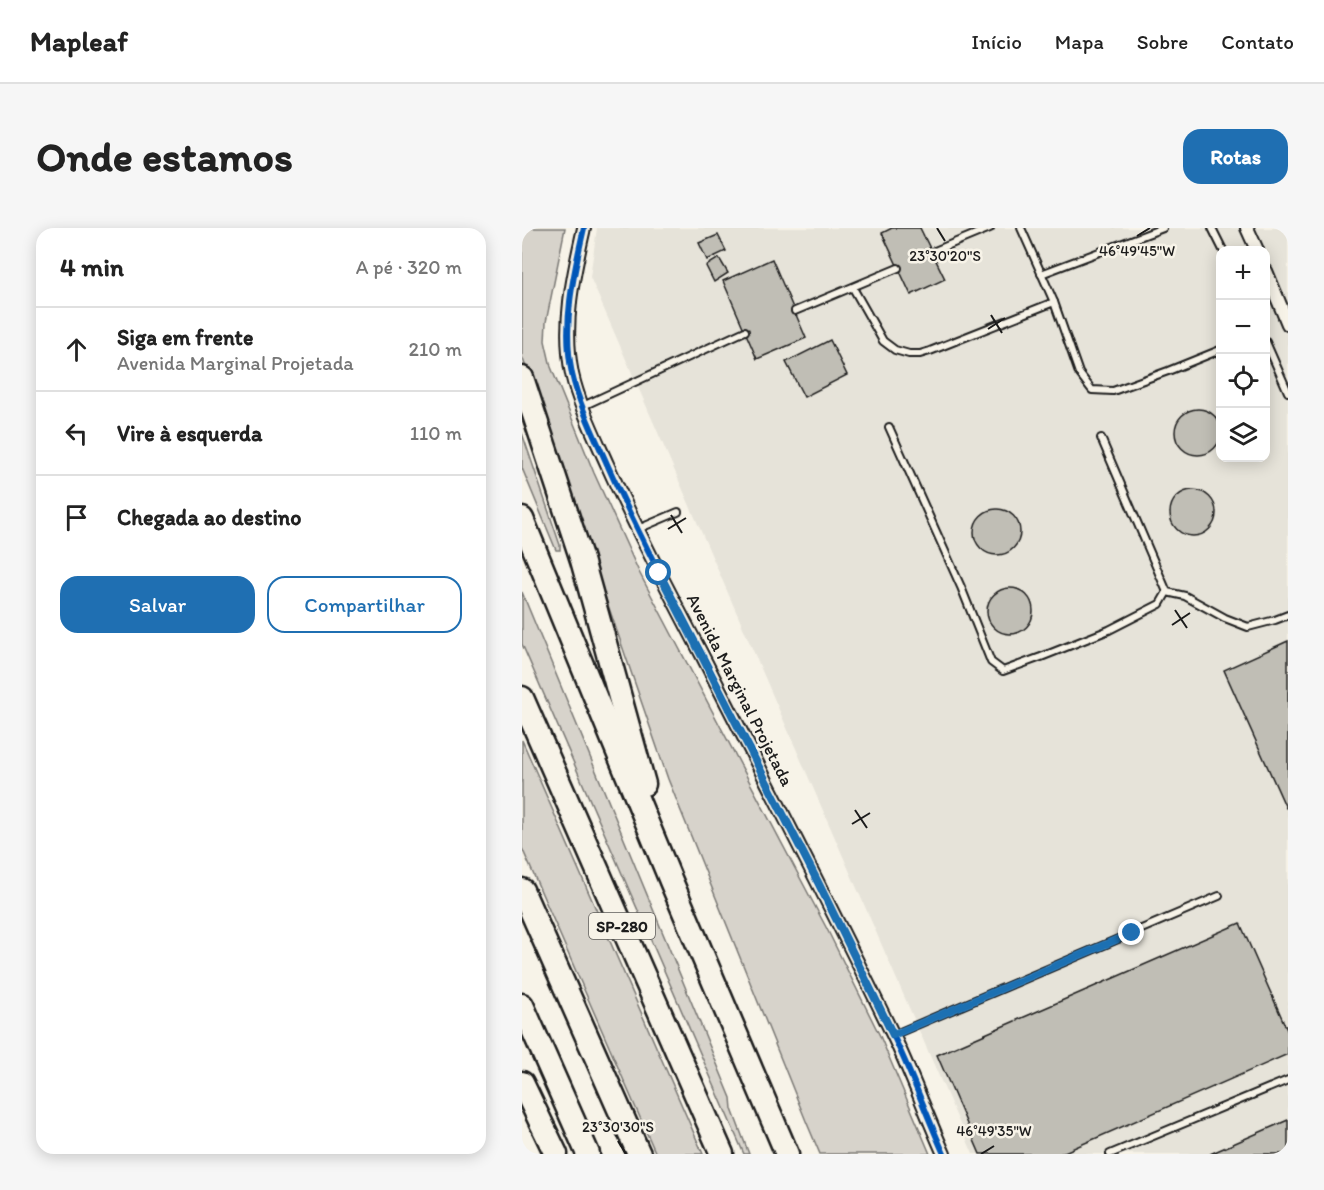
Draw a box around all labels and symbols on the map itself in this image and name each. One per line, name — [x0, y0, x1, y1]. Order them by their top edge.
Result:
text: 46°49'45"W — [1099, 242, 1175, 260]
text: 23°30'20"S — [909, 247, 981, 265]
route start — [645, 559, 671, 585]
street label: Avenida Marginal Projetada — [682, 590, 798, 790]
road number: SP-280 — [589, 913, 655, 939]
route end — [1118, 919, 1144, 945]
text: 23°30'30"S — [582, 1118, 654, 1136]
text: 46°49'35"W — [956, 1122, 1032, 1140]

